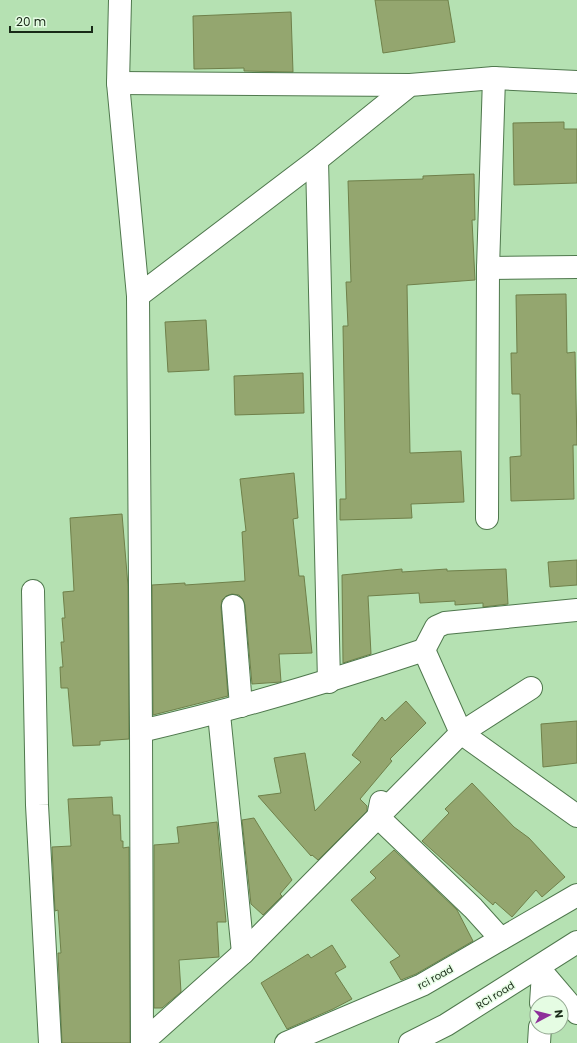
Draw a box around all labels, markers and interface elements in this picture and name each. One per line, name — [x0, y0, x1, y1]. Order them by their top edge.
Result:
scale bar — [10, 8, 92, 34]
text: 20 m — [16, 13, 46, 30]
street label: rci road — [415, 962, 456, 993]
street label: RCI road — [473, 978, 517, 1013]
north arrow — [529, 995, 569, 1035]
text: N — [550, 1009, 567, 1019]

